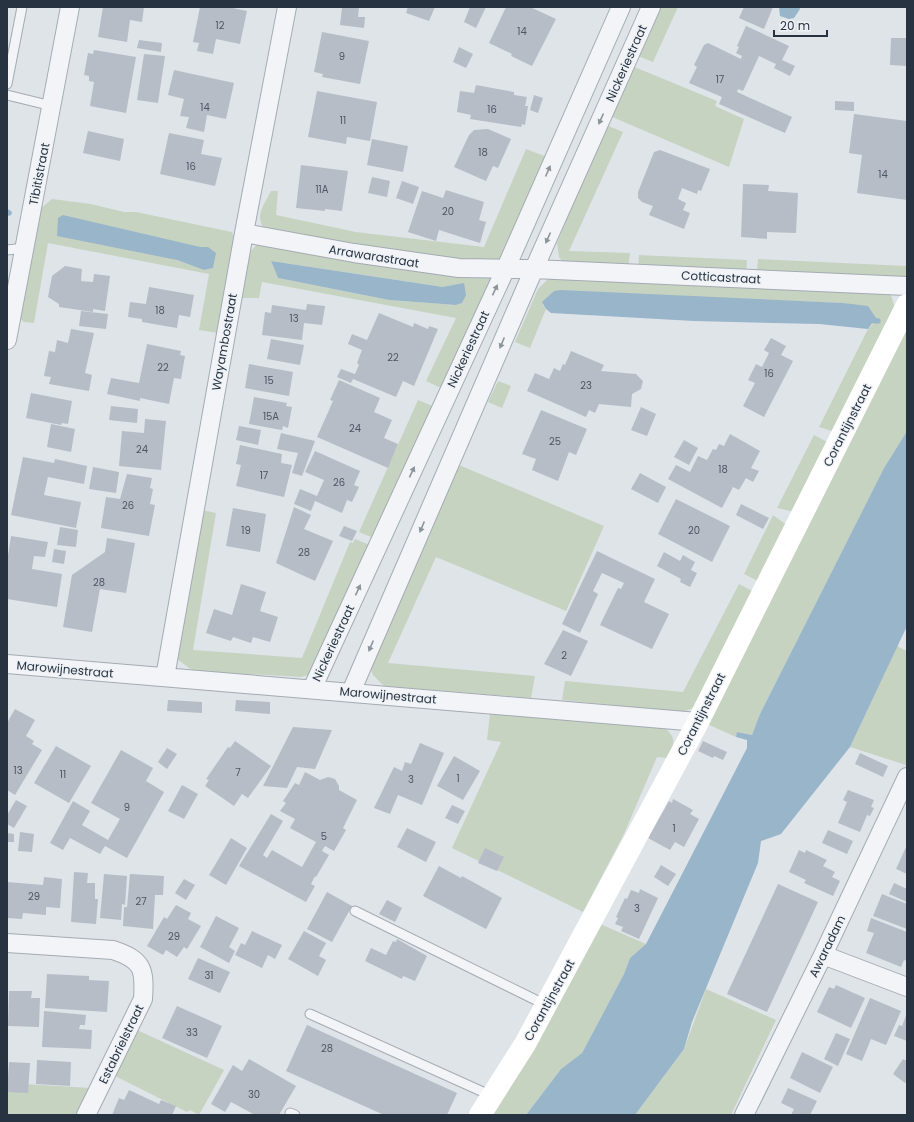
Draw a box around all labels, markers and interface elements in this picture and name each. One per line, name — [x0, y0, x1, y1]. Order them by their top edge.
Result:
scale bar — [774, 12, 827, 38]
text: 20 m — [780, 17, 810, 34]
house number: 12 — [216, 18, 225, 33]
street label: Nickeriestraat — [601, 22, 651, 104]
house number: 14 — [517, 24, 527, 39]
house number: 9 — [339, 49, 345, 64]
house number: 17 — [716, 72, 725, 87]
house number: 14 — [200, 100, 210, 115]
house number: 16 — [487, 102, 497, 117]
house number: 11 — [340, 113, 346, 128]
one-way arrow — [598, 114, 604, 125]
street label: Tibitistraat — [25, 141, 53, 207]
house number: 18 — [478, 145, 488, 160]
house number: 16 — [186, 159, 196, 174]
one-way arrow — [545, 165, 551, 177]
house number: 14 — [878, 167, 888, 182]
house number: 11A — [315, 182, 329, 197]
house number: 20 — [442, 204, 454, 219]
one-way arrow — [545, 232, 551, 244]
street label: Arrawarastraat — [328, 240, 420, 272]
street label: Cotticastraat — [681, 266, 761, 288]
one-way arrow — [493, 283, 499, 295]
street label: Wayambostraat — [207, 292, 241, 392]
house number: 18 — [155, 303, 165, 318]
street label: Nickeriestraat — [443, 308, 493, 390]
house number: 13 — [289, 311, 299, 326]
one-way arrow — [499, 338, 505, 349]
house number: 22 — [387, 350, 399, 365]
house number: 22 — [157, 360, 169, 375]
house number: 16 — [764, 366, 774, 381]
house number: 15 — [264, 373, 274, 388]
house number: 23 — [580, 378, 592, 393]
street label: Corantijnstraat — [819, 381, 875, 469]
house number: 15A — [263, 409, 279, 424]
house number: 24 — [349, 421, 361, 436]
house number: 25 — [549, 434, 561, 449]
house number: 24 — [136, 442, 148, 457]
house number: 18 — [718, 462, 728, 477]
one-way arrow — [409, 466, 415, 477]
house number: 17 — [260, 468, 269, 483]
house number: 26 — [333, 475, 345, 490]
house number: 26 — [122, 498, 134, 513]
one-way arrow — [419, 521, 425, 533]
house number: 19 — [241, 523, 251, 538]
house number: 20 — [688, 523, 700, 538]
house number: 28 — [298, 545, 310, 560]
house number: 28 — [93, 575, 105, 590]
one-way arrow — [355, 584, 361, 595]
street label: Nickeriestraat — [308, 602, 358, 684]
one-way arrow — [368, 640, 374, 652]
house number: 2 — [561, 648, 567, 663]
street label: Marowijnestraat — [16, 656, 114, 682]
street label: Corantijnstraat — [673, 670, 729, 758]
street label: Marowijnestraat — [339, 682, 437, 708]
house number: 13 — [13, 763, 23, 778]
house number: 7 — [235, 765, 241, 780]
house number: 11 — [60, 767, 66, 782]
house number: 1 — [456, 771, 460, 786]
house number: 3 — [408, 772, 414, 787]
house number: 9 — [124, 800, 130, 815]
house number: 1 — [672, 821, 676, 836]
house number: 5 — [321, 829, 327, 844]
house number: 29 — [28, 889, 40, 904]
house number: 27 — [135, 894, 147, 909]
house number: 3 — [634, 901, 640, 916]
street label: Awaradam — [805, 912, 849, 980]
house number: 29 — [168, 929, 180, 944]
street label: Corantijnstraat — [520, 956, 578, 1044]
house number: 31 — [204, 968, 214, 983]
street label: Estabrielstraat — [94, 1001, 148, 1087]
house number: 33 — [186, 1025, 198, 1040]
house number: 28 — [321, 1041, 333, 1056]
house number: 30 — [248, 1087, 260, 1102]

